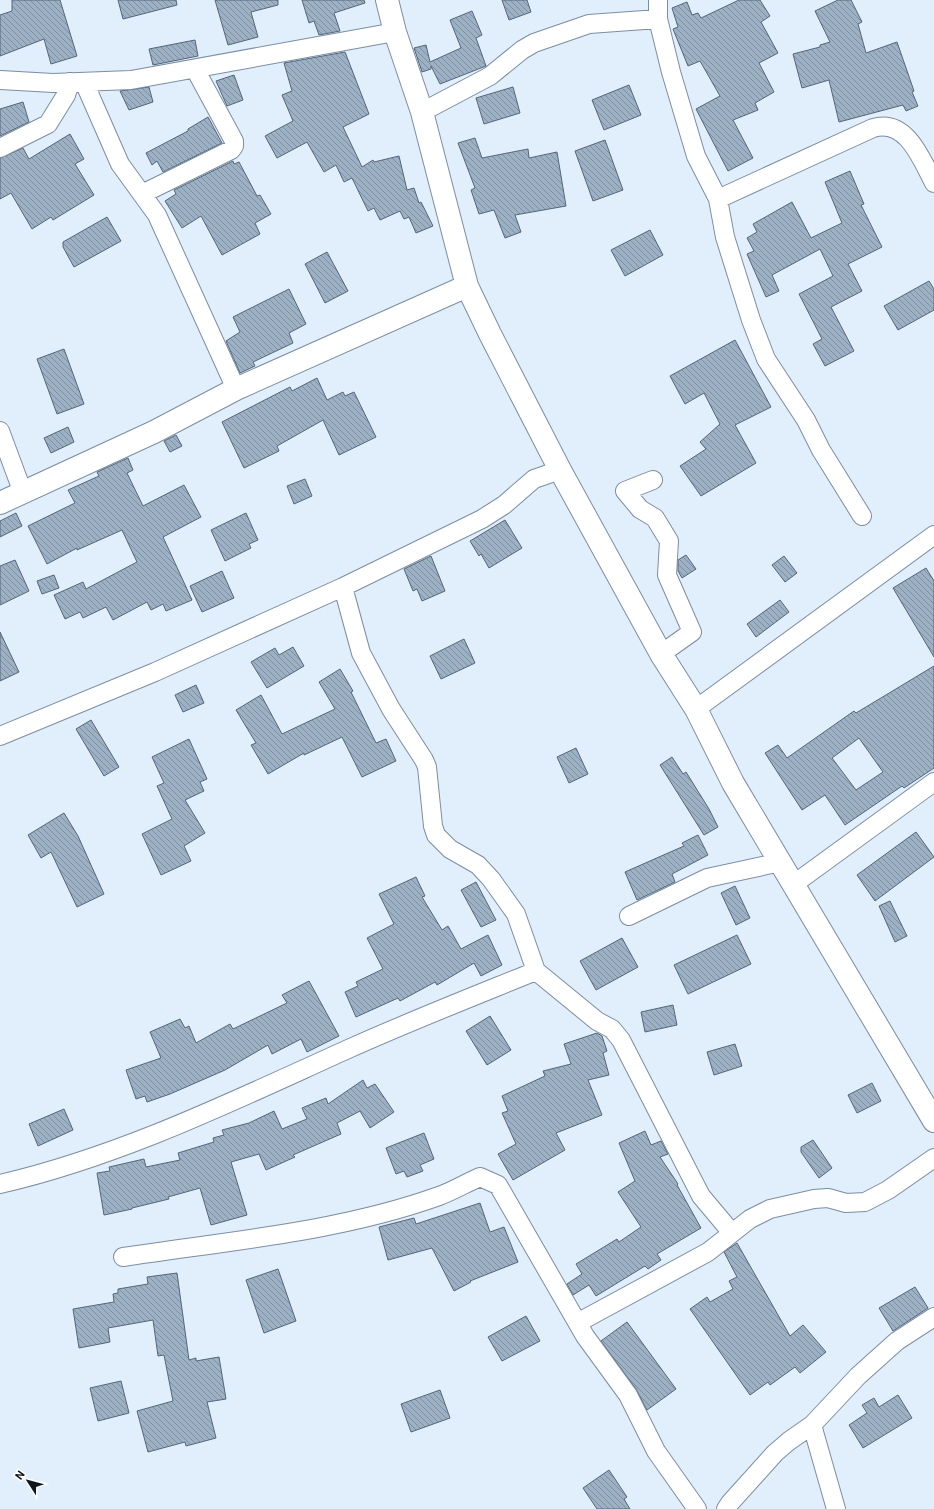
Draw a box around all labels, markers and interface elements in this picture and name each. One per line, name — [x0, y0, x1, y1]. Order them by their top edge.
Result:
north arrow — [8, 1461, 48, 1501]
text: N — [13, 1468, 28, 1482]

